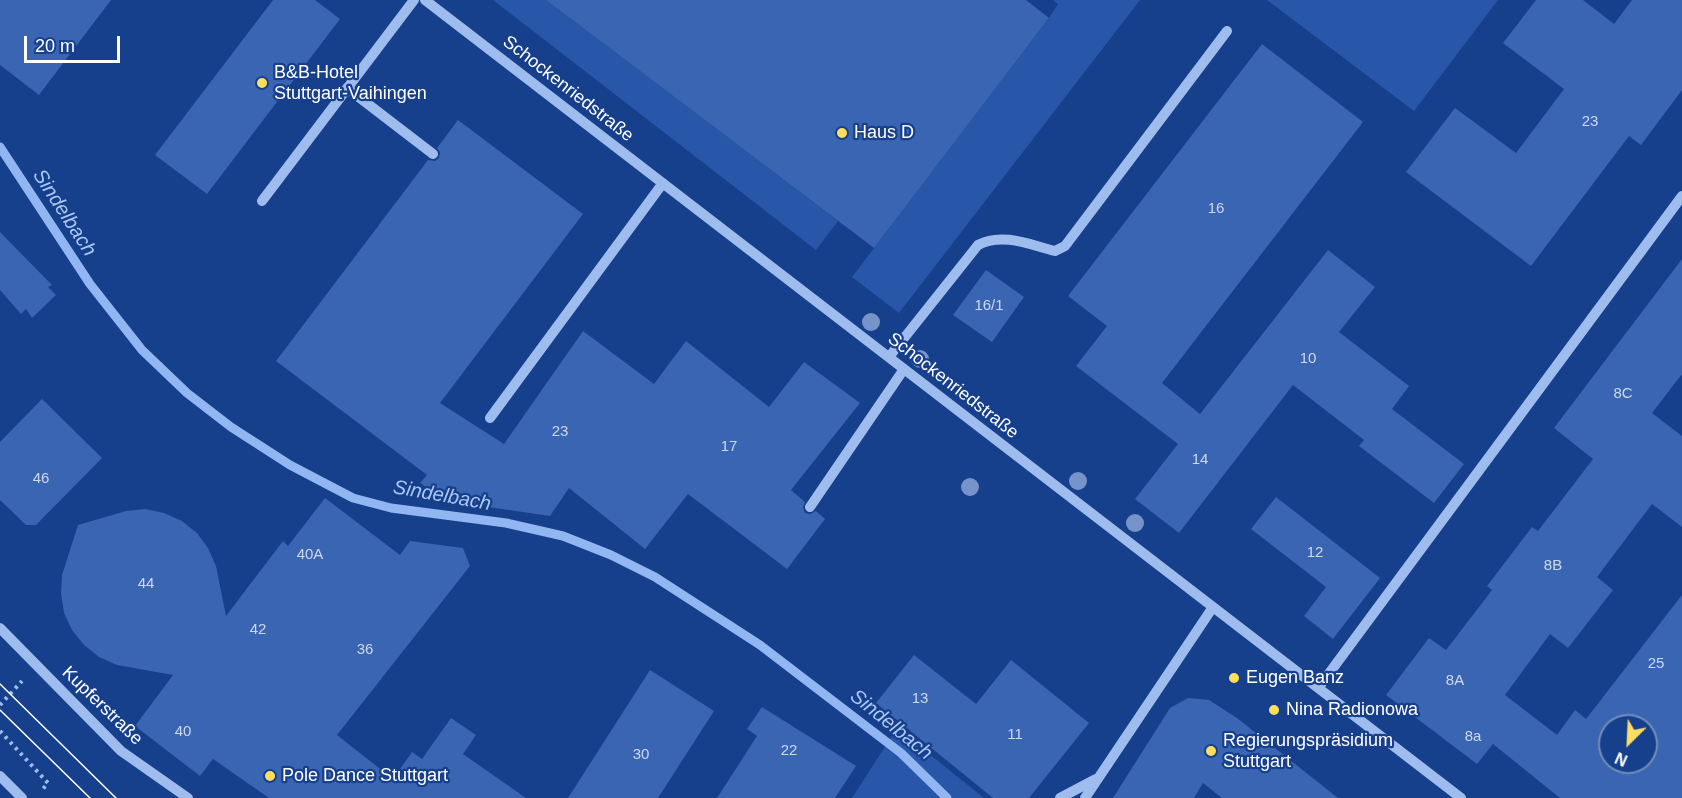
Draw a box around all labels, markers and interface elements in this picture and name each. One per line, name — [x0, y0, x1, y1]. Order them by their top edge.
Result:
scale bar — [27, 24, 123, 62]
street label: Schockenriedstraße — [498, 31, 638, 147]
text: 20 m — [35, 36, 75, 56]
place label: B&B-Hotel Stuttgart-Vaihingen — [274, 62, 427, 104]
marker: B&B-Hotel Stuttgart-Vaihingen — [255, 76, 269, 90]
house number: 23 — [1582, 113, 1598, 131]
place label: Haus D — [854, 122, 914, 144]
marker: Haus D — [835, 126, 849, 140]
water label: Sindelbach — [27, 165, 101, 261]
house number: 16 — [1208, 200, 1224, 218]
house number: 16/1 — [974, 297, 1004, 315]
street label: Schockenriedstraße — [883, 328, 1023, 444]
house number: 10 — [1300, 350, 1316, 368]
house number: 8C — [1613, 385, 1633, 403]
house number: 23 — [552, 423, 568, 441]
house number: 17 — [721, 438, 737, 456]
house number: 14 — [1192, 451, 1208, 469]
house number: 46 — [33, 470, 49, 488]
water label: Sindelbach — [391, 476, 493, 516]
house number: 12 — [1307, 544, 1323, 562]
house number: 40A — [297, 546, 323, 564]
house number: 8B — [1544, 557, 1562, 575]
house number: 44 — [138, 575, 154, 593]
house number: 42 — [250, 621, 266, 639]
house number: 36 — [357, 641, 373, 659]
house number: 25 — [1648, 655, 1664, 673]
street label: Kupferstraße — [57, 662, 147, 750]
place label: Eugen Banz — [1246, 667, 1344, 689]
marker: Eugen Banz — [1227, 671, 1241, 685]
house number: 8A — [1446, 672, 1464, 690]
water label: Sindelbach — [845, 685, 937, 765]
house number: 13 — [912, 690, 928, 708]
place label: Nina Radionowa — [1286, 699, 1418, 721]
marker: Nina Radionowa — [1267, 703, 1281, 717]
north arrow — [1598, 714, 1658, 774]
house number: 40 — [175, 723, 191, 741]
house number: 11 — [1007, 726, 1023, 744]
house number: 8a — [1465, 728, 1481, 746]
place label: Regierungspräsidium Stuttgart — [1223, 730, 1393, 772]
house number: 22 — [781, 742, 797, 760]
marker: Regierungspräsidium Stuttgart — [1204, 744, 1218, 758]
house number: 30 — [633, 746, 649, 764]
text: N — [1613, 749, 1630, 769]
place label: Pole Dance Stuttgart — [282, 765, 448, 787]
marker: Pole Dance Stuttgart — [263, 769, 277, 783]

